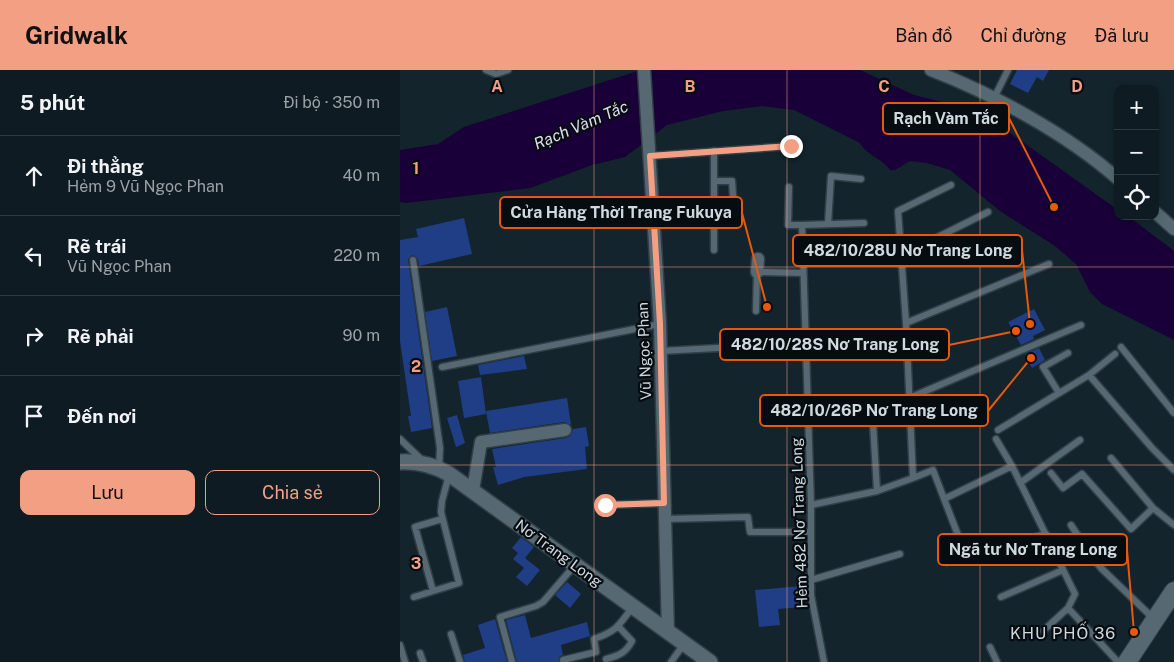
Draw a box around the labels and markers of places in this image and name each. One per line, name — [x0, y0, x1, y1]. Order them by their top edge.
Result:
callout: Rạch Vàm Tắc — [883, 103, 1009, 134]
callout: Cửa Hàng Thời Trang Fukuya — [500, 197, 742, 228]
callout: 482/10/28U Nơ Trang Long — [793, 235, 1022, 266]
callout: 482/10/28S Nơ Trang Long — [720, 329, 949, 360]
callout: 482/10/26P Nơ Trang Long — [760, 395, 988, 426]
callout: Ngã tư Nơ Trang Long — [938, 534, 1127, 565]

